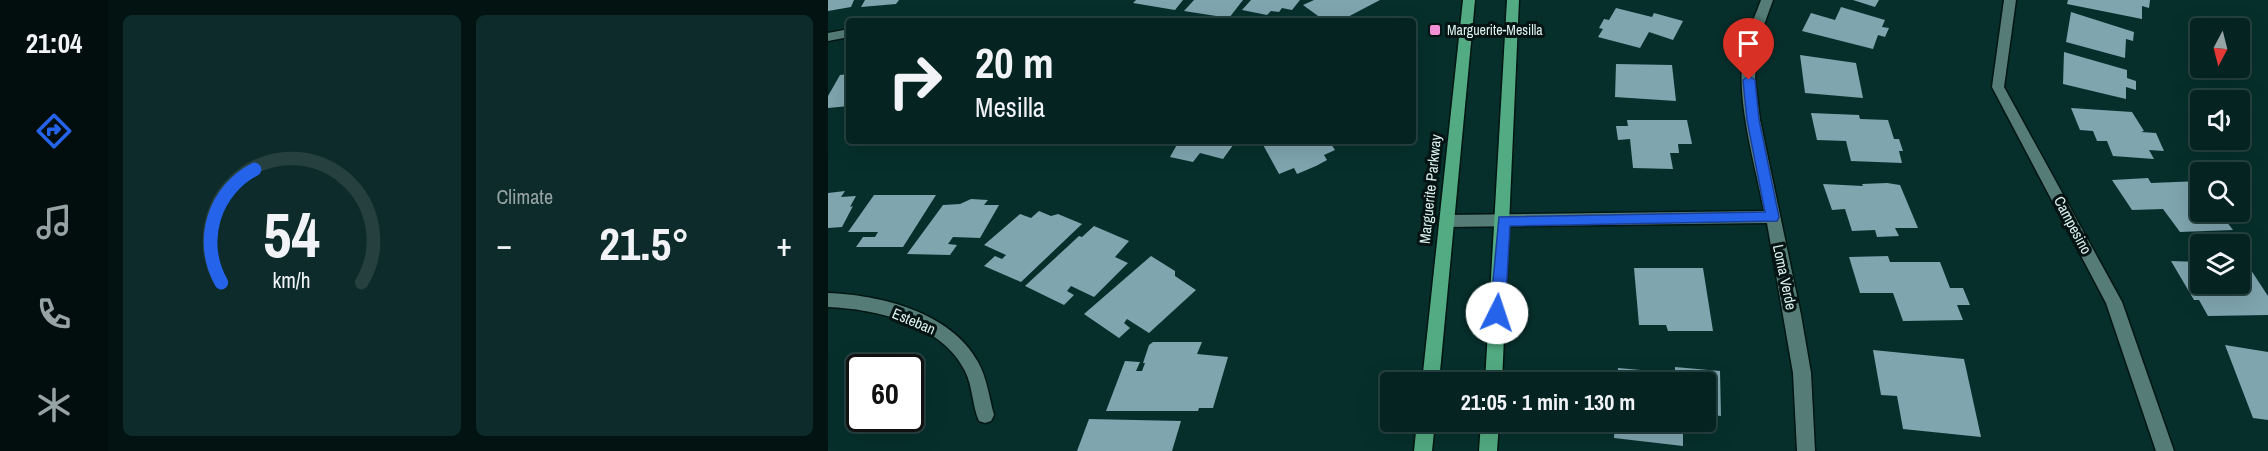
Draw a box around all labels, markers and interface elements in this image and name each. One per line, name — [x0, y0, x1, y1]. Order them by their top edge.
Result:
pin — [1723, 18, 1774, 80]
north arrow — [2190, 18, 2250, 78]
map controls — [2190, 18, 2250, 294]
place label: Marguerite-Mesilla — [1447, 21, 1543, 39]
marker: Marguerite-Mesilla — [1428, 23, 1442, 37]
text: 21:04 — [26, 25, 82, 61]
icon: arrive — [1732, 27, 1765, 60]
text: 20 m — [975, 35, 1054, 91]
icon: right — [876, 42, 954, 120]
text: Mesilla — [975, 89, 1045, 125]
button: sound — [2190, 90, 2250, 150]
icon: directions — [33, 110, 75, 152]
street label: Marguerite Parkway — [1414, 132, 1446, 245]
button: search — [2190, 162, 2250, 222]
text: Climate — [497, 183, 553, 210]
text: 54 — [263, 192, 320, 276]
street label: Campesino — [2049, 192, 2097, 258]
icon: music — [33, 201, 75, 243]
text: 21.5° — [599, 213, 689, 274]
text: − — [497, 222, 512, 266]
text: + — [776, 222, 792, 266]
button: layers — [2190, 234, 2250, 294]
street label: Loma Verde — [1768, 242, 1802, 312]
text: km/h — [273, 266, 311, 295]
position arrow — [1465, 281, 1529, 345]
icon: phone — [33, 293, 75, 335]
street label: Esteban — [889, 303, 939, 339]
speed limit sign: 60 — [846, 354, 924, 432]
icon: climate — [33, 384, 75, 426]
text: 21:05 · 1 min · 130 m — [1461, 387, 1635, 417]

